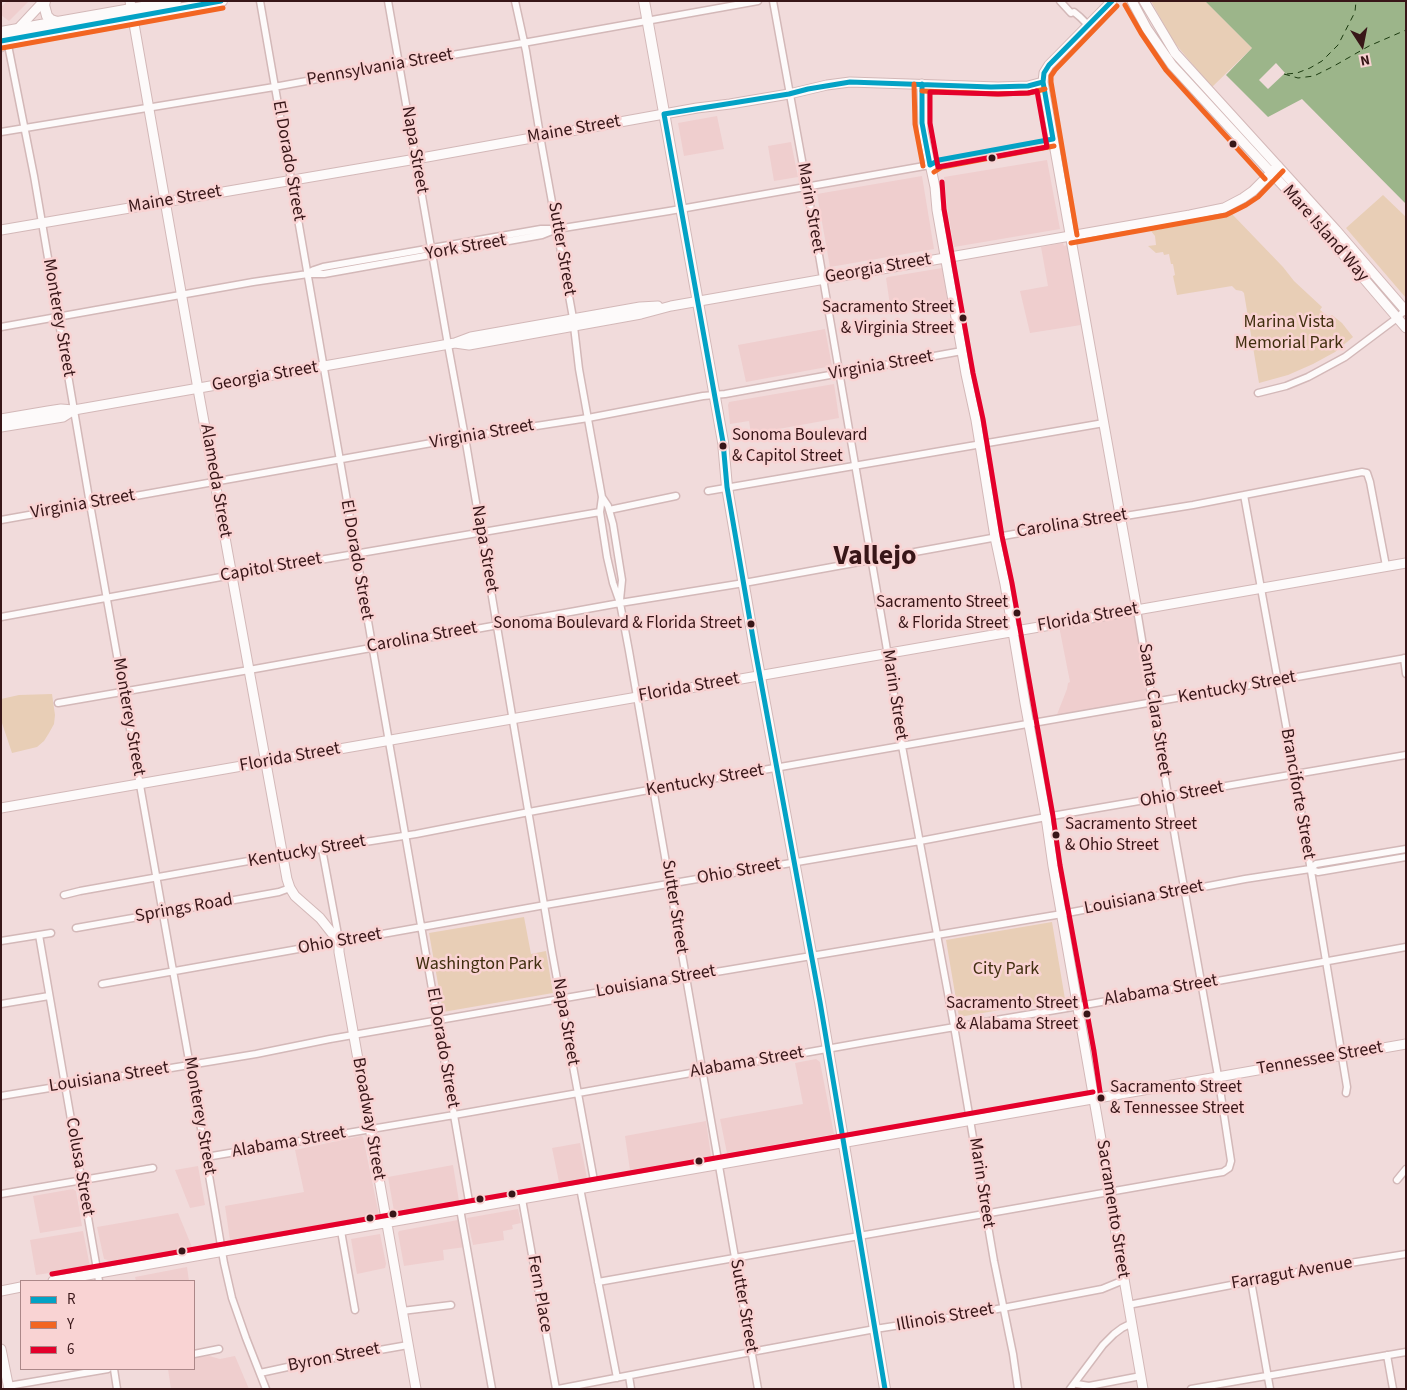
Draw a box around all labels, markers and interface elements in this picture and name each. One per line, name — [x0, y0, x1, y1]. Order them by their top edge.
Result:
north arrow — [1337, 20, 1387, 70]
street label: Pennsylvania Street — [305, 45, 455, 91]
text: N — [1358, 49, 1371, 70]
street label: El Dorado Street — [267, 99, 309, 223]
street label: Napa Street — [396, 105, 432, 195]
street label: Maine Street — [526, 111, 622, 149]
unlabelled marker — [1228, 139, 1238, 149]
unlabelled marker — [987, 153, 997, 163]
street label: Marin Street — [791, 161, 829, 255]
street label: Maine Street — [127, 181, 223, 219]
street label: Mare Island Way — [1277, 181, 1373, 287]
street label: Sutter Street — [542, 200, 580, 298]
street label: York Street — [424, 230, 508, 266]
street label: Georgia Street — [823, 249, 933, 289]
street label: Monterey Street — [37, 257, 79, 379]
place label: Sacramento Street & Virginia Street — [822, 298, 954, 338]
park label: Marina Vista Memorial Park — [1235, 312, 1343, 354]
marker: Sacramento Street & Virginia Street — [958, 313, 968, 323]
street label: Virginia Street — [827, 346, 935, 386]
street label: Georgia Street — [210, 357, 320, 397]
street label: Virginia Street — [428, 415, 536, 455]
street label: Alameda Street — [194, 422, 236, 540]
place label: Sonoma Boulevard & Capitol Street — [732, 426, 868, 466]
marker: Sonoma Boulevard & Capitol Street — [718, 441, 728, 451]
street label: Virginia Street — [29, 485, 137, 525]
street label: El Dorado Street — [335, 498, 377, 622]
street label: Napa Street — [466, 504, 502, 594]
street label: Carolina Street — [1015, 505, 1129, 543]
district label: Vallejo — [833, 541, 917, 575]
street label: Capitol Street — [219, 548, 323, 588]
place label: Sacramento Street & Florida Street — [876, 593, 1008, 633]
street label: Florida Street — [1036, 599, 1140, 637]
marker: Sacramento Street & Florida Street — [1012, 608, 1022, 618]
place label: Sonoma Boulevard & Florida Street — [493, 614, 742, 634]
street label: Carolina Street — [365, 618, 479, 658]
marker: Sonoma Boulevard & Florida Street — [746, 619, 756, 629]
street label: Santa Clara Street — [1133, 642, 1175, 778]
street label: Marin Street — [876, 648, 912, 742]
street label: Monterey Street — [107, 656, 149, 778]
street label: Kentucky Street — [1176, 667, 1298, 709]
street label: Florida Street — [637, 669, 741, 707]
street label: Branciforte Street — [1275, 727, 1319, 861]
street label: Florida Street — [238, 739, 342, 777]
street label: Kentucky Street — [644, 760, 766, 802]
street label: Ohio Street — [1138, 777, 1226, 813]
place label: Sacramento Street & Ohio Street — [1065, 815, 1197, 855]
marker: Sacramento Street & Ohio Street — [1051, 830, 1061, 840]
street label: Kentucky Street — [246, 831, 368, 873]
street label: Ohio Street — [695, 854, 783, 890]
street label: Sutter Street — [656, 858, 692, 956]
street label: Louisiana Street — [1082, 876, 1206, 920]
street label: Springs Road — [133, 890, 235, 928]
street label: Ohio Street — [296, 924, 384, 960]
park label: Washington Park — [416, 954, 542, 976]
park label: City Park — [973, 959, 1039, 981]
street label: Louisiana Street — [594, 961, 718, 1003]
street label: Alabama Street — [1103, 970, 1219, 1012]
street label: Napa Street — [547, 977, 583, 1067]
street label: El Dorado Street — [421, 986, 463, 1110]
place label: Sacramento Street & Alabama Street — [946, 994, 1078, 1034]
marker: Sacramento Street & Alabama Street — [1082, 1009, 1092, 1019]
street label: Tennessee Street — [1255, 1037, 1385, 1081]
street label: Alabama Street — [689, 1042, 805, 1084]
street label: Monterey Street — [178, 1055, 220, 1177]
street label: Broadway Street — [347, 1056, 389, 1182]
street label: Louisiana Street — [47, 1058, 171, 1098]
place label: Sacramento Street & Tennessee Street — [1110, 1078, 1244, 1118]
marker: Sacramento Street & Tennessee Street — [1096, 1093, 1106, 1103]
street label: Colusa Street — [60, 1116, 98, 1218]
street label: Alabama Street — [231, 1122, 347, 1164]
street label: Marin Street — [963, 1136, 999, 1230]
street label: Sacramento Street — [1090, 1138, 1134, 1280]
unlabelled marker — [694, 1156, 704, 1166]
unlabelled marker — [507, 1189, 517, 1199]
unlabelled marker — [475, 1194, 485, 1204]
unlabelled marker — [388, 1209, 398, 1219]
unlabelled marker — [365, 1213, 375, 1223]
unlabelled marker — [177, 1246, 187, 1256]
street label: Farragut Avenue — [1230, 1253, 1354, 1295]
street label: Fern Place — [522, 1254, 556, 1334]
street label: Sutter Street — [724, 1257, 762, 1355]
legend — [20, 1280, 195, 1370]
text: R — [67, 1289, 76, 1310]
street label: Illinois Street — [895, 1299, 995, 1337]
text: Y — [67, 1314, 74, 1335]
text: 6 — [67, 1339, 74, 1360]
street label: Byron Street — [286, 1339, 382, 1377]

